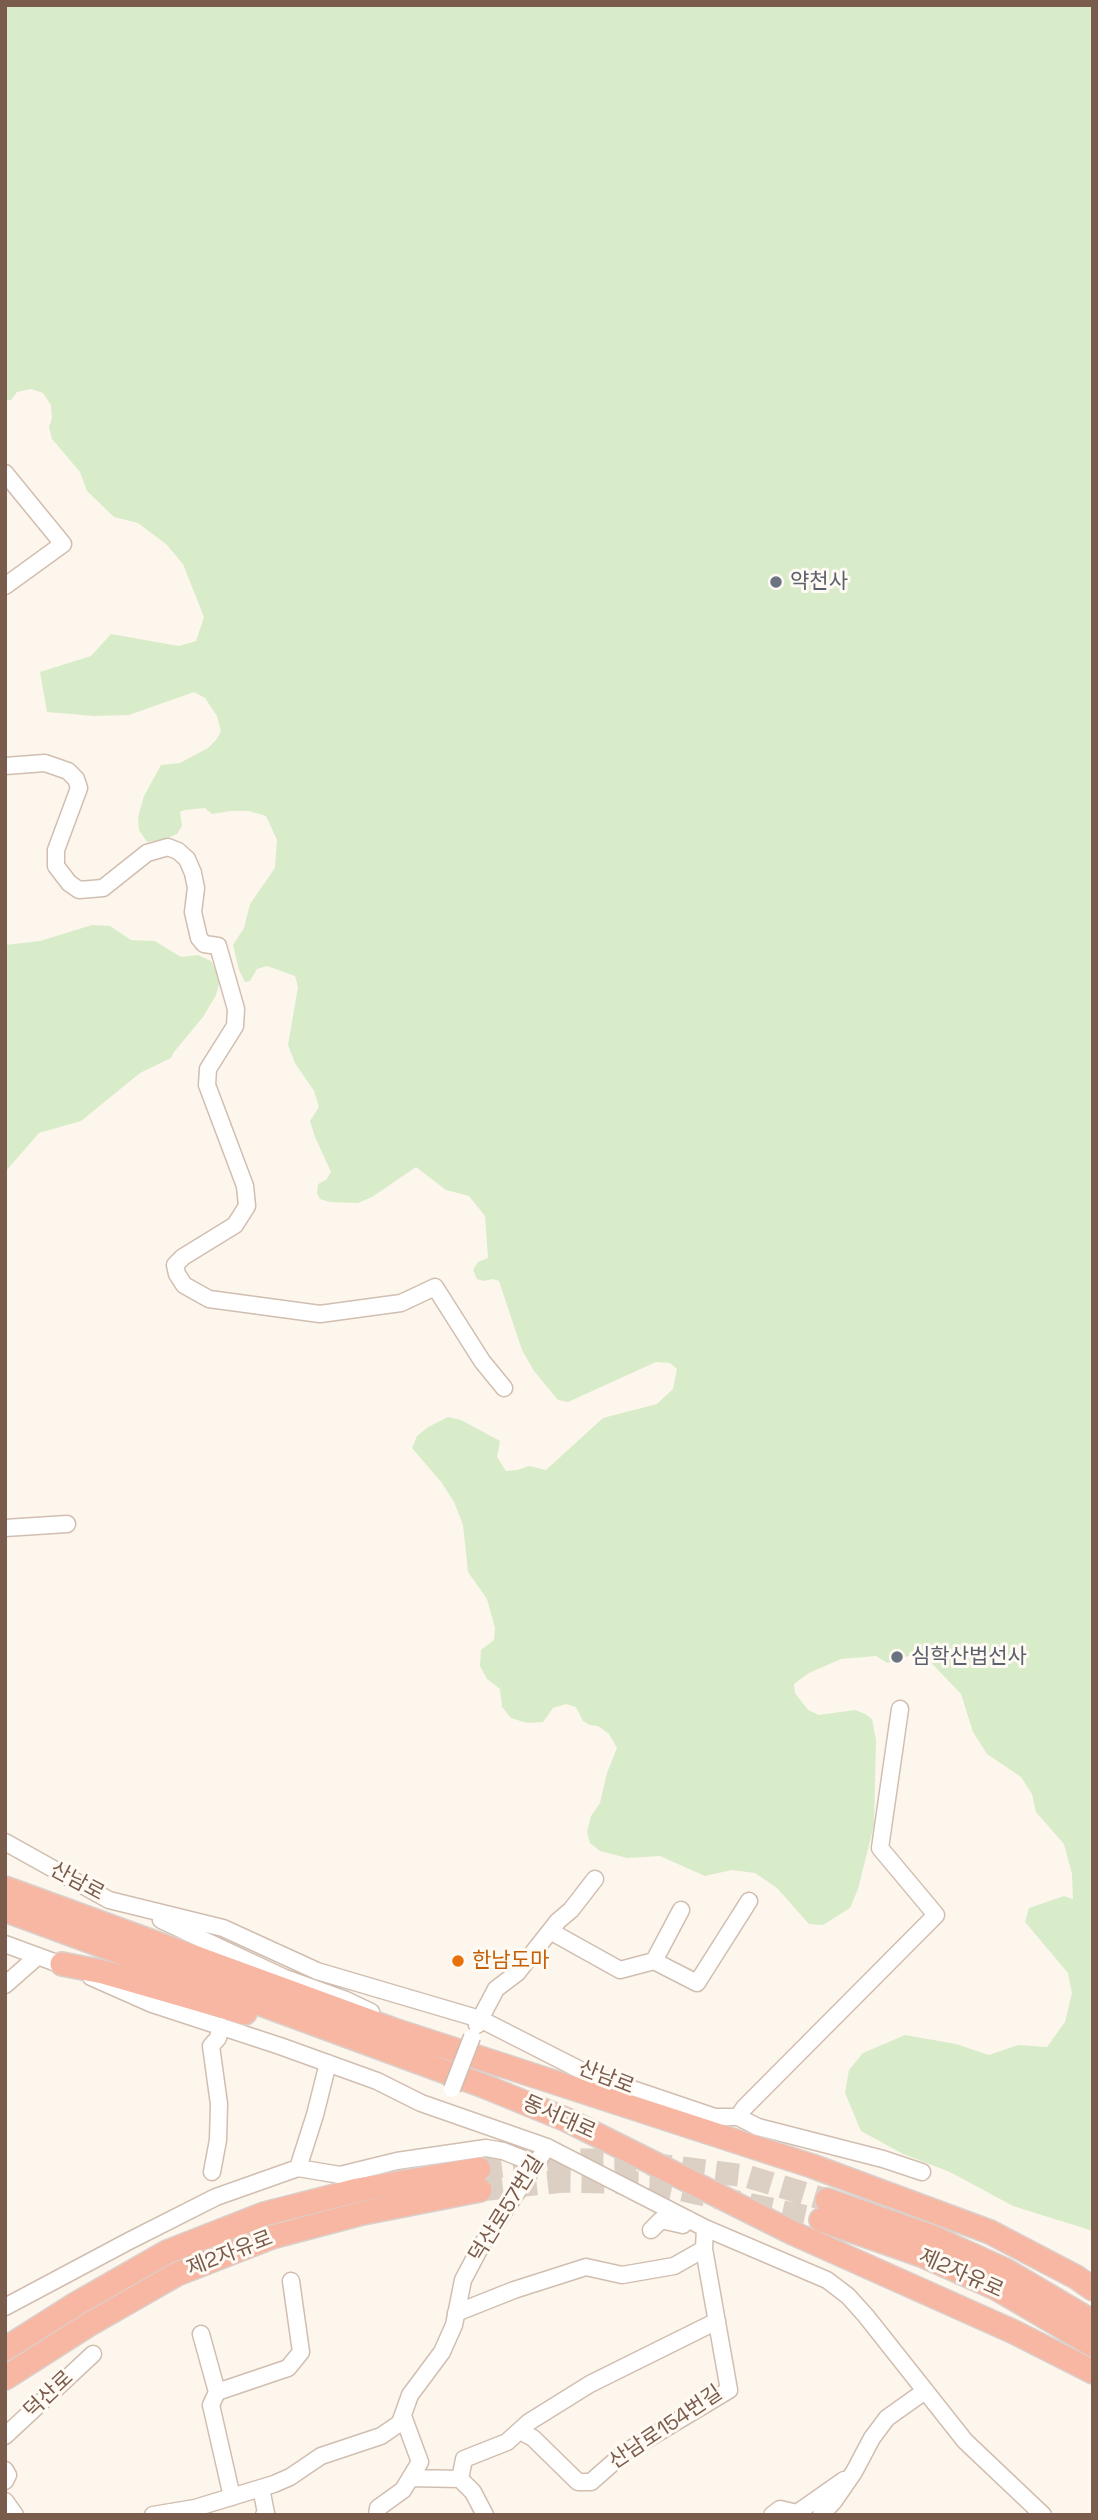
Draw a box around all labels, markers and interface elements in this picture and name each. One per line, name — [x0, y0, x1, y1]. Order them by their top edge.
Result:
place label: 약천사 — [790, 569, 848, 595]
marker: 약천사 — [768, 574, 784, 590]
place label: 심학산법선사 — [911, 1644, 1027, 1670]
marker: 심학산법선사 — [889, 1649, 905, 1665]
street label: 산남로 — [45, 1857, 109, 1907]
place label: 한남도마 — [472, 1948, 549, 1974]
marker: 한남도마 — [450, 1953, 466, 1969]
street label: 산남로 — [574, 2056, 638, 2100]
street label: 동서대로 — [519, 2091, 599, 2145]
street label: 덕산로57번길 — [464, 2151, 550, 2267]
street label: 제2자유로 — [184, 2226, 276, 2282]
street label: 제2자유로 — [915, 2244, 1007, 2304]
street label: 덕산로 — [19, 2366, 79, 2424]
street label: 산남로154번길 — [605, 2381, 727, 2475]

